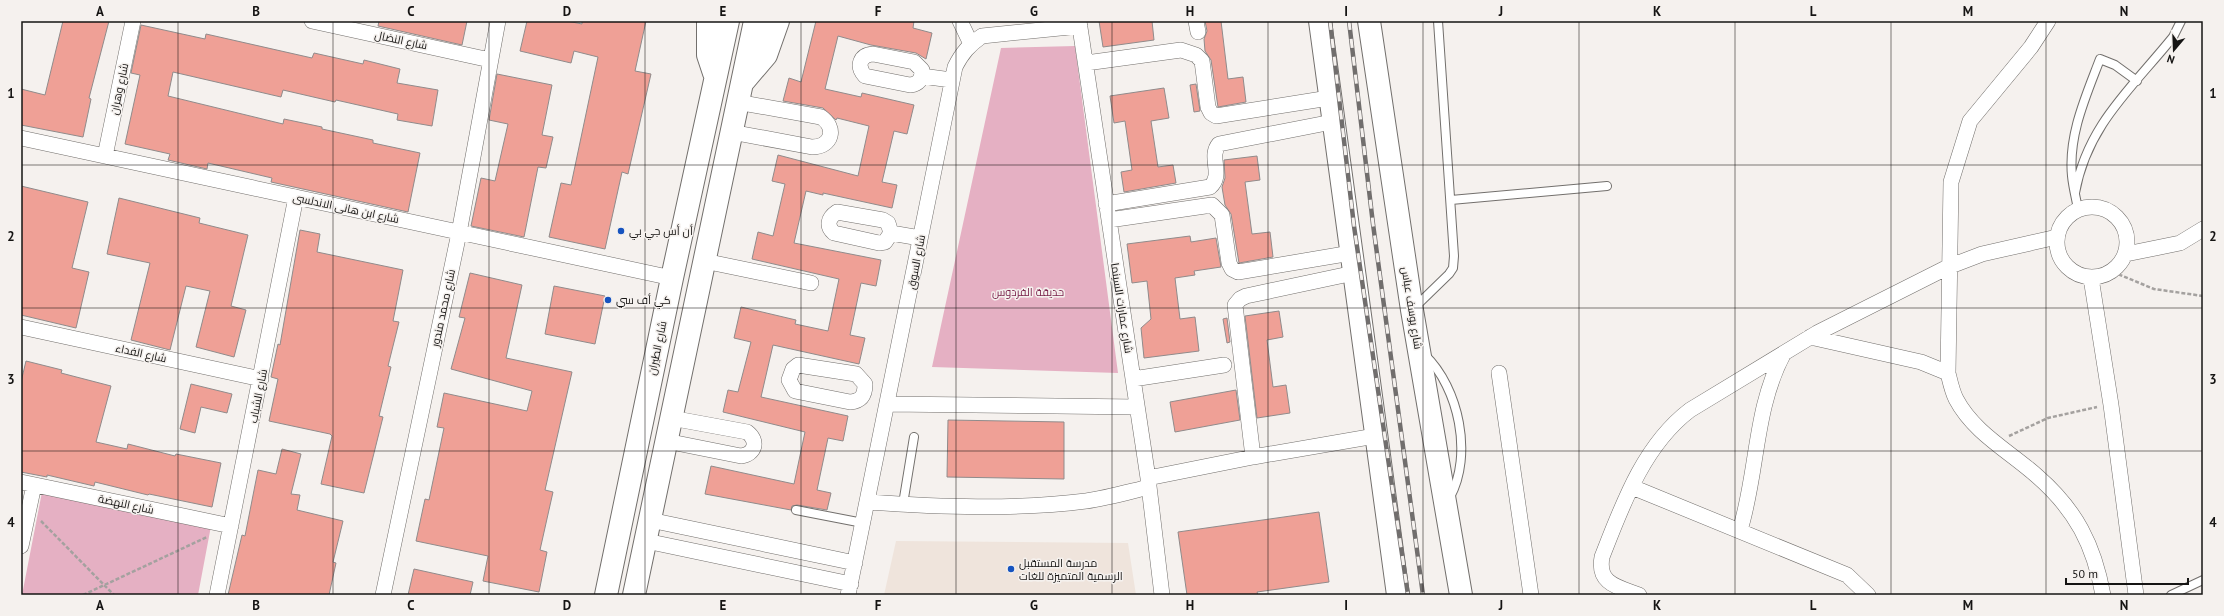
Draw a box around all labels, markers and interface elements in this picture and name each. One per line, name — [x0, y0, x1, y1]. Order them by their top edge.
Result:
text: A — [96, 3, 104, 20]
text: B — [252, 3, 260, 20]
text: C — [407, 3, 415, 20]
text: D — [563, 3, 571, 20]
text: E — [720, 3, 727, 20]
text: F — [875, 3, 882, 20]
text: G — [1030, 3, 1038, 20]
text: H — [1186, 3, 1194, 20]
text: I — [1344, 3, 1348, 20]
text: J — [1498, 3, 1503, 20]
text: K — [1653, 3, 1661, 20]
text: L — [1810, 3, 1817, 20]
text: M — [1963, 3, 1973, 20]
text: N — [2120, 3, 2128, 20]
street label: شارع النضال — [373, 28, 429, 53]
north arrow — [2154, 30, 2194, 70]
text: N — [2165, 52, 2176, 67]
street label: شارع وهران — [107, 62, 132, 116]
text: 1 — [7, 85, 15, 102]
text: 1 — [2209, 85, 2217, 102]
street label: شارع ابن هانى الاندلسى — [291, 190, 400, 227]
place label: أن أس جي بي — [629, 224, 693, 240]
marker: أن أس جي بي — [616, 226, 626, 236]
text: 2 — [7, 228, 15, 245]
text: 2 — [2209, 228, 2217, 245]
street label: شارع السوق — [904, 233, 929, 291]
street label: شارع عمارات السينما — [1107, 262, 1136, 354]
street label: شارع يوسف عباس — [1398, 266, 1425, 350]
street label: شارع محمد مندور — [428, 268, 459, 349]
park label: حديقة الفردوس — [992, 285, 1064, 299]
place label: كي أف سي — [616, 293, 671, 309]
marker: كي أف سي — [603, 295, 613, 305]
street label: شارع الطيران — [644, 320, 671, 377]
street label: شارع الفداء — [114, 341, 168, 366]
street label: شارع الشباب — [246, 368, 271, 424]
text: 3 — [7, 371, 15, 388]
text: 3 — [2209, 371, 2217, 388]
street label: شارع النهضة — [97, 491, 155, 518]
text: 4 — [7, 514, 15, 531]
text: 4 — [2209, 514, 2217, 531]
place label: مدرسة المستقبل الرسمية المتميزة للغات — [1019, 556, 1123, 583]
scale bar — [2066, 560, 2188, 586]
marker: مدرسة المستقبل الرسمية المتميزة للغات — [1006, 564, 1016, 574]
text: 50 m — [2072, 566, 2098, 581]
text: A — [96, 597, 104, 614]
text: B — [252, 597, 260, 614]
text: C — [407, 597, 415, 614]
text: D — [563, 597, 571, 614]
text: E — [720, 597, 727, 614]
text: F — [875, 597, 882, 614]
text: G — [1030, 597, 1038, 614]
text: H — [1186, 597, 1194, 614]
text: I — [1344, 597, 1348, 614]
text: J — [1498, 597, 1503, 614]
text: K — [1653, 597, 1661, 614]
text: L — [1810, 597, 1817, 614]
text: M — [1963, 597, 1973, 614]
text: N — [2120, 597, 2128, 614]

